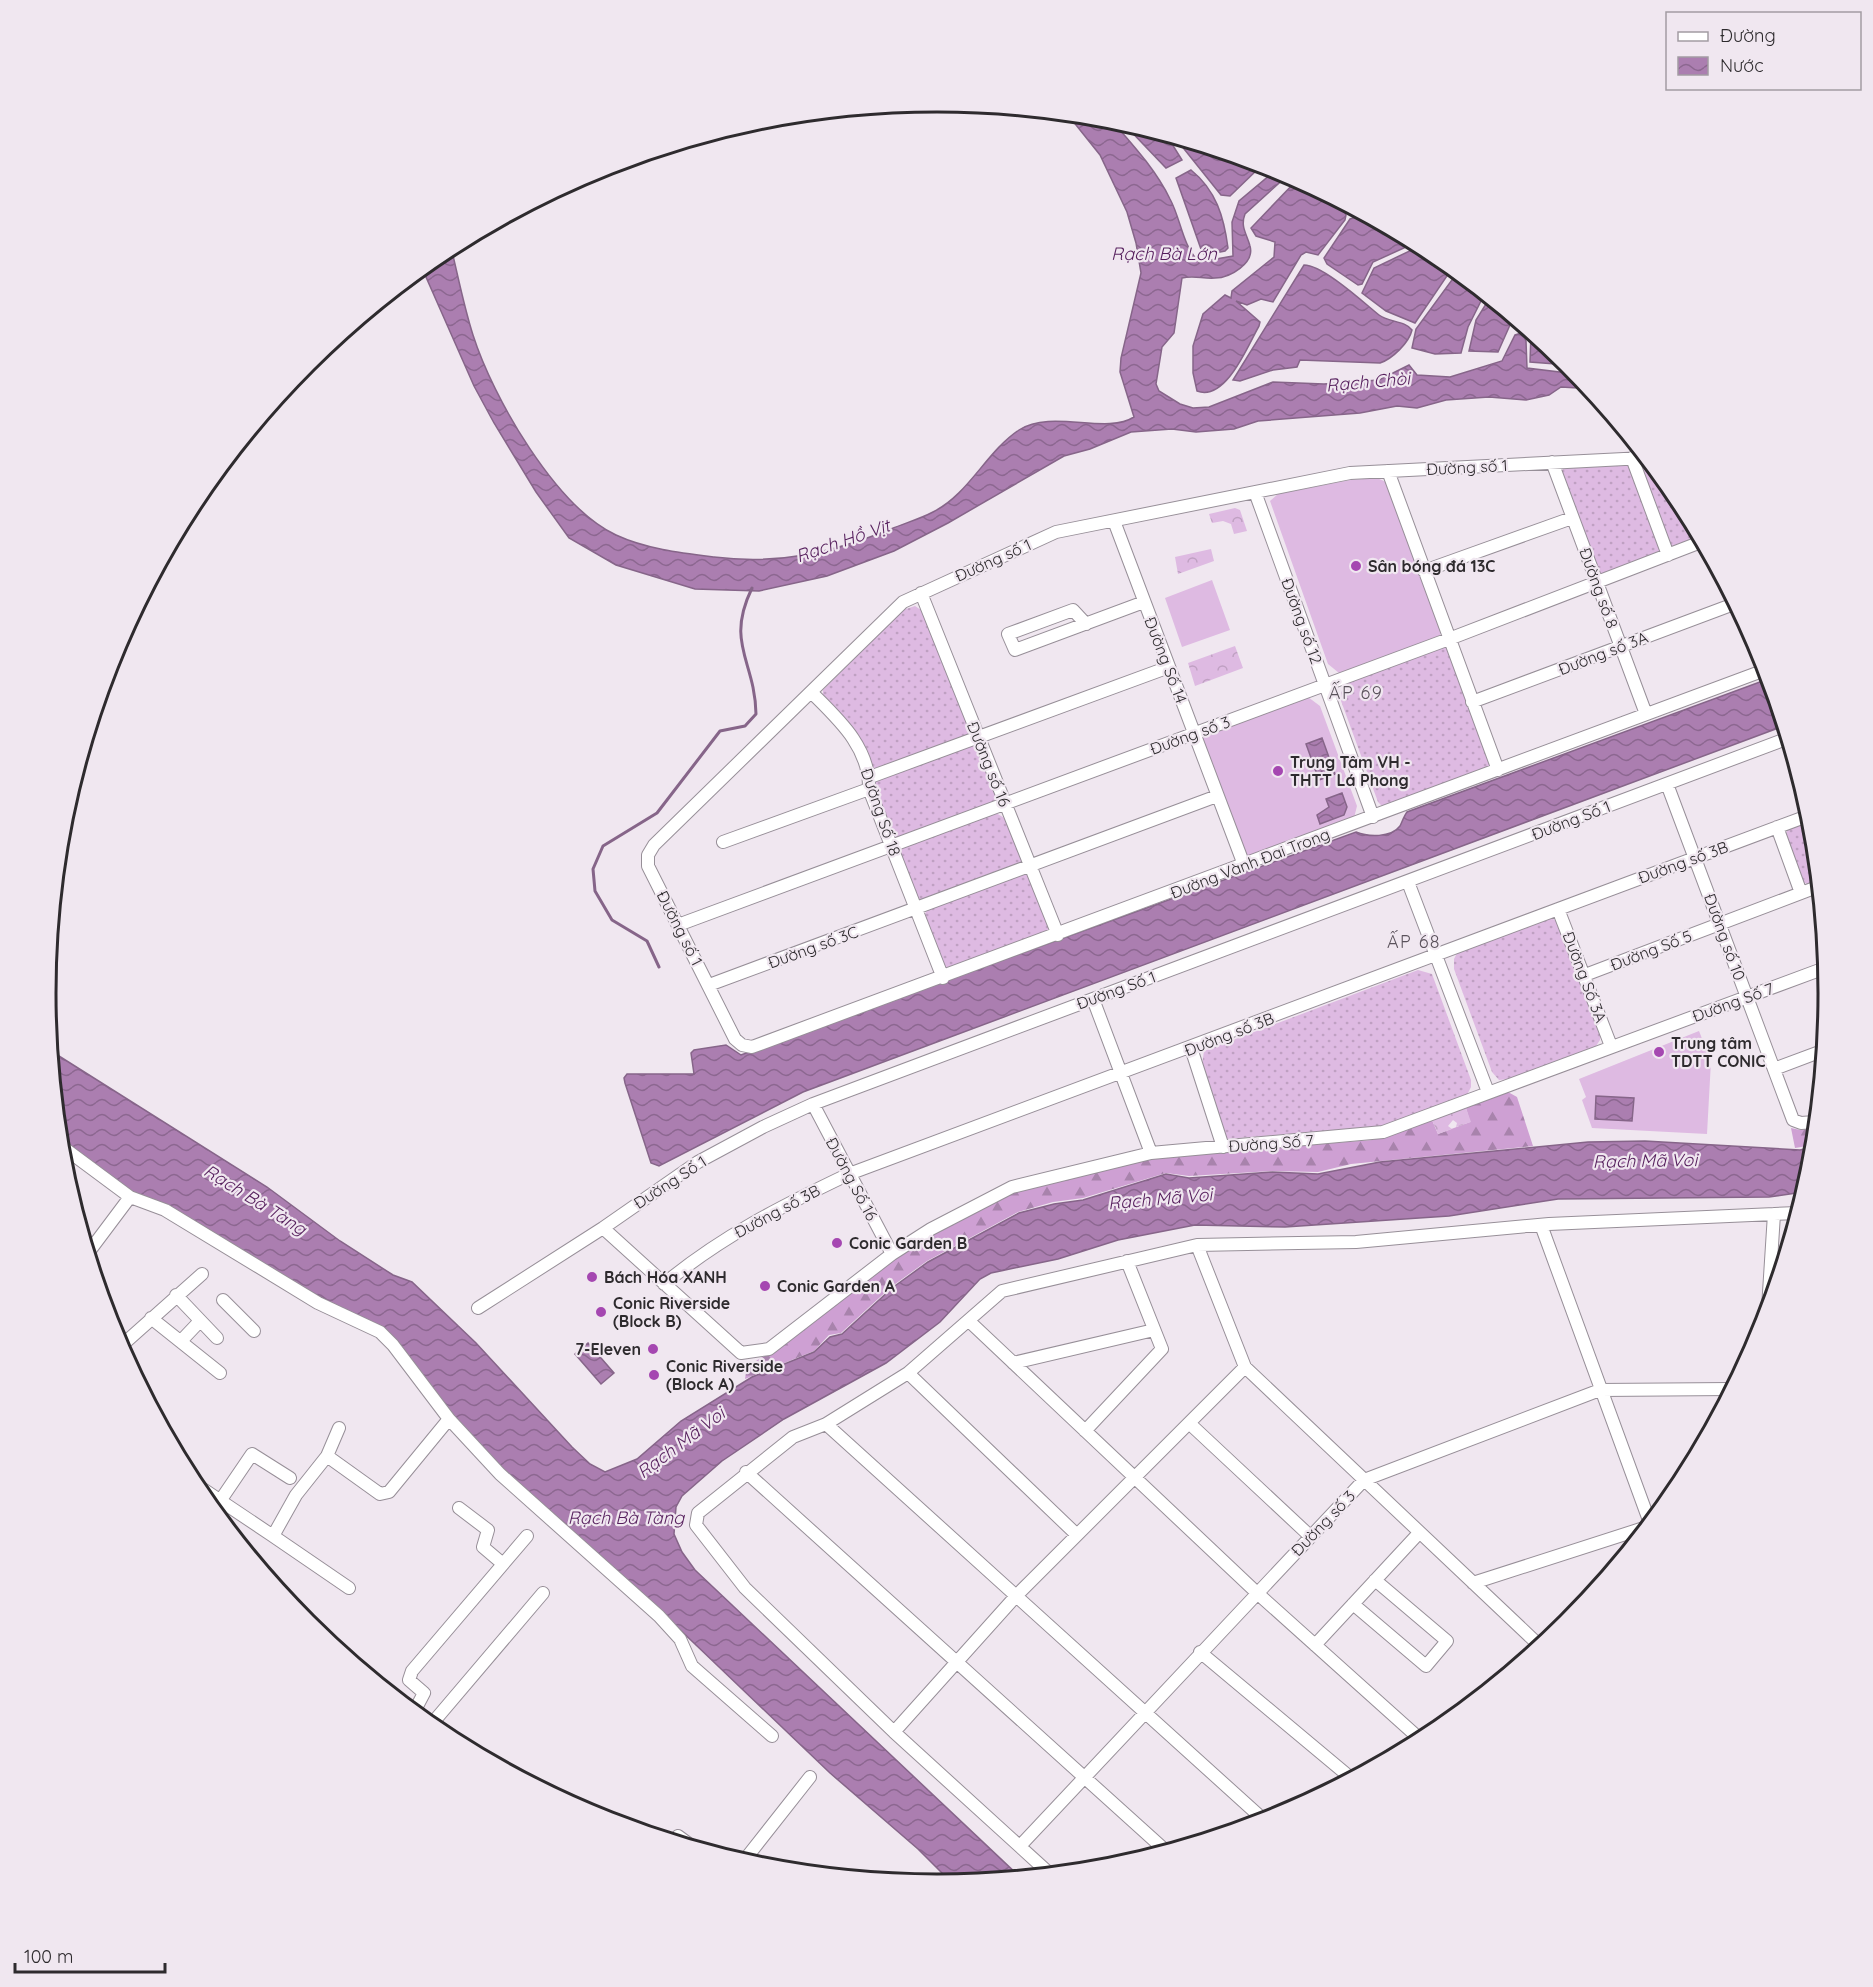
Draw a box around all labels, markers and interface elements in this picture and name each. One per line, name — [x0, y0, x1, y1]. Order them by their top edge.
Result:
legend — [1666, 12, 1861, 90]
text: Đường — [1720, 24, 1776, 47]
text: Nước — [1720, 54, 1764, 77]
water label: Rạch Bà Lớn — [1111, 242, 1218, 265]
water label: Rạch Chòi — [1325, 366, 1413, 397]
street label: Đường số 1 — [1426, 455, 1508, 479]
water label: Rạch Hồ Vịt — [793, 513, 895, 567]
street label: Đường số 1 — [952, 534, 1034, 586]
street label: Đường số 8 — [1575, 545, 1623, 631]
place label: Sân bóng đá 13C — [1368, 556, 1495, 576]
marker: Sân bóng đá 13C — [1349, 559, 1363, 573]
street label: Đường số 12 — [1277, 575, 1327, 667]
street label: Đường Số 14 — [1140, 614, 1192, 706]
street label: Đường số 3A — [1555, 627, 1651, 679]
district label: ẤP 69 — [1329, 681, 1383, 704]
street label: Đường số 3 — [1147, 711, 1233, 759]
street label: Đường số 16 — [963, 719, 1015, 810]
place label: Trung Tâm VH - THTT Lá Phong — [1290, 752, 1410, 790]
marker: Trung Tâm VH - THTT Lá Phong — [1271, 764, 1285, 778]
street label: Đường Số 18 — [857, 766, 905, 858]
street label: Đường Số 1 — [1529, 796, 1613, 844]
street label: Đường Vành Đai Trong — [1167, 823, 1333, 903]
street label: Đường số 3B — [1635, 836, 1731, 888]
street label: Đường số 1 — [653, 887, 707, 969]
street label: Đường số 10 — [1700, 891, 1750, 983]
street label: Đường số 3C — [765, 921, 861, 973]
street label: Đường Số 5 — [1607, 925, 1695, 975]
street label: Đường Số 3A — [1559, 929, 1611, 1025]
district label: ẤP 68 — [1387, 930, 1441, 953]
street label: Đường Số 1 — [1074, 966, 1158, 1014]
street label: Đường Số 7 — [1690, 978, 1776, 1026]
street label: Đường số 3B — [1181, 1008, 1277, 1060]
place label: Trung tâm TDTT CONIC — [1671, 1033, 1766, 1071]
marker: Trung tâm TDTT CONIC — [1652, 1045, 1666, 1059]
street label: Đường Số 7 — [1228, 1130, 1314, 1156]
street label: Đường Số 16 — [822, 1134, 882, 1224]
water label: Rạch Mã Voi — [1593, 1148, 1700, 1173]
street label: Đường Số 1 — [630, 1151, 710, 1213]
water label: Rạch Bà Tàng — [200, 1159, 312, 1241]
street label: Đường số 3B — [731, 1180, 823, 1242]
water label: Rạch Mã Voi — [1107, 1182, 1215, 1215]
place label: Conic Garden B — [849, 1233, 967, 1253]
marker: Conic Garden B — [830, 1236, 844, 1250]
place label: Bách Hóa XANH — [604, 1267, 727, 1287]
marker: Bách Hóa XANH — [585, 1270, 599, 1284]
place label: Conic Garden A — [777, 1276, 896, 1296]
marker: Conic Garden A — [758, 1279, 772, 1293]
place label: Conic Riverside (Block B) — [613, 1293, 730, 1331]
marker: Conic Riverside (Block B) — [594, 1305, 608, 1319]
place label: 7-Eleven — [575, 1339, 641, 1359]
marker: 7-Eleven — [646, 1342, 660, 1356]
place label: Conic Riverside (Block A) — [666, 1356, 783, 1394]
marker: Conic Riverside (Block A) — [647, 1368, 661, 1382]
water label: Rạch Mã Voi — [632, 1401, 731, 1483]
street label: Đường số 3 — [1287, 1486, 1359, 1560]
water label: Rạch Bà Tàng — [568, 1506, 686, 1529]
scale bar — [15, 1936, 165, 1974]
text: 100 m — [24, 1945, 73, 1968]

